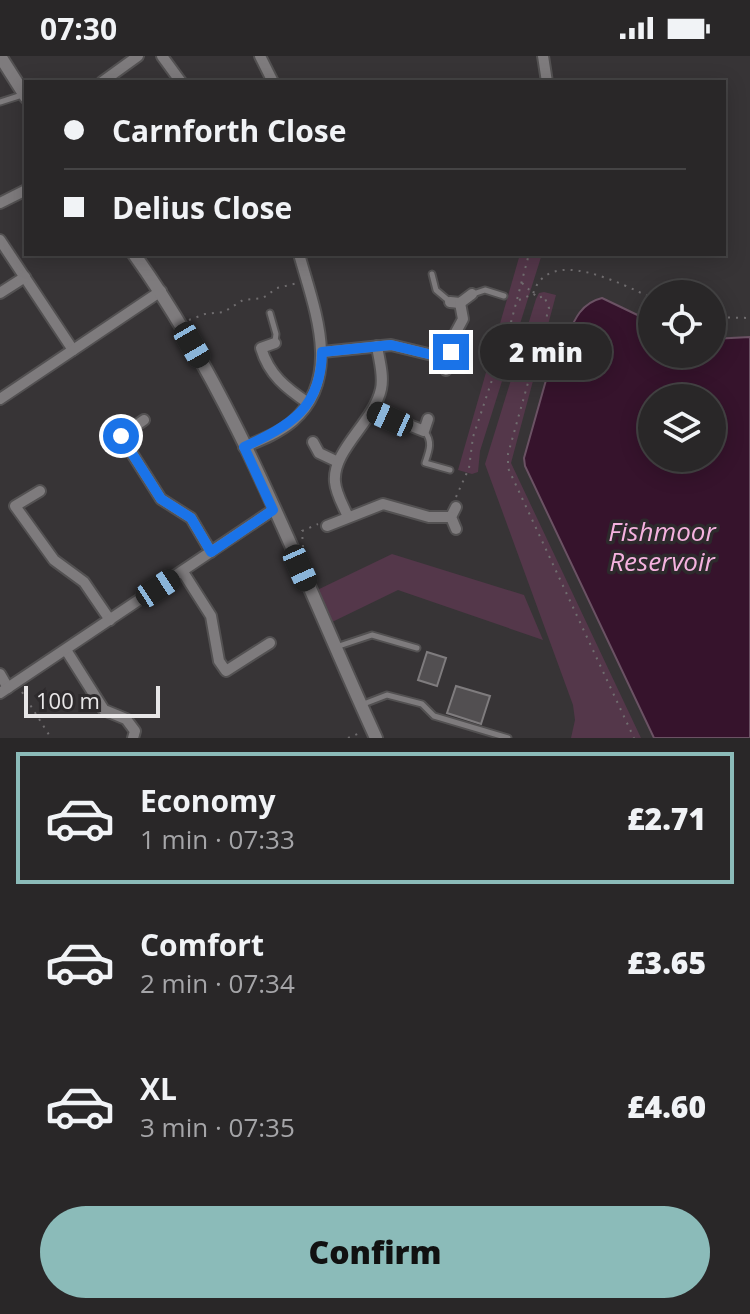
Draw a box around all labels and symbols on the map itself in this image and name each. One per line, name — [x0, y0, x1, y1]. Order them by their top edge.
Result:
car — [170, 318, 214, 372]
callout: 2 min — [479, 324, 611, 380]
route end — [433, 334, 469, 370]
car — [363, 398, 417, 440]
route start — [103, 418, 139, 454]
water label: Fishmoor Reservoir — [608, 513, 717, 579]
car — [279, 541, 321, 595]
car — [131, 565, 185, 611]
scale bar — [24, 682, 160, 718]

